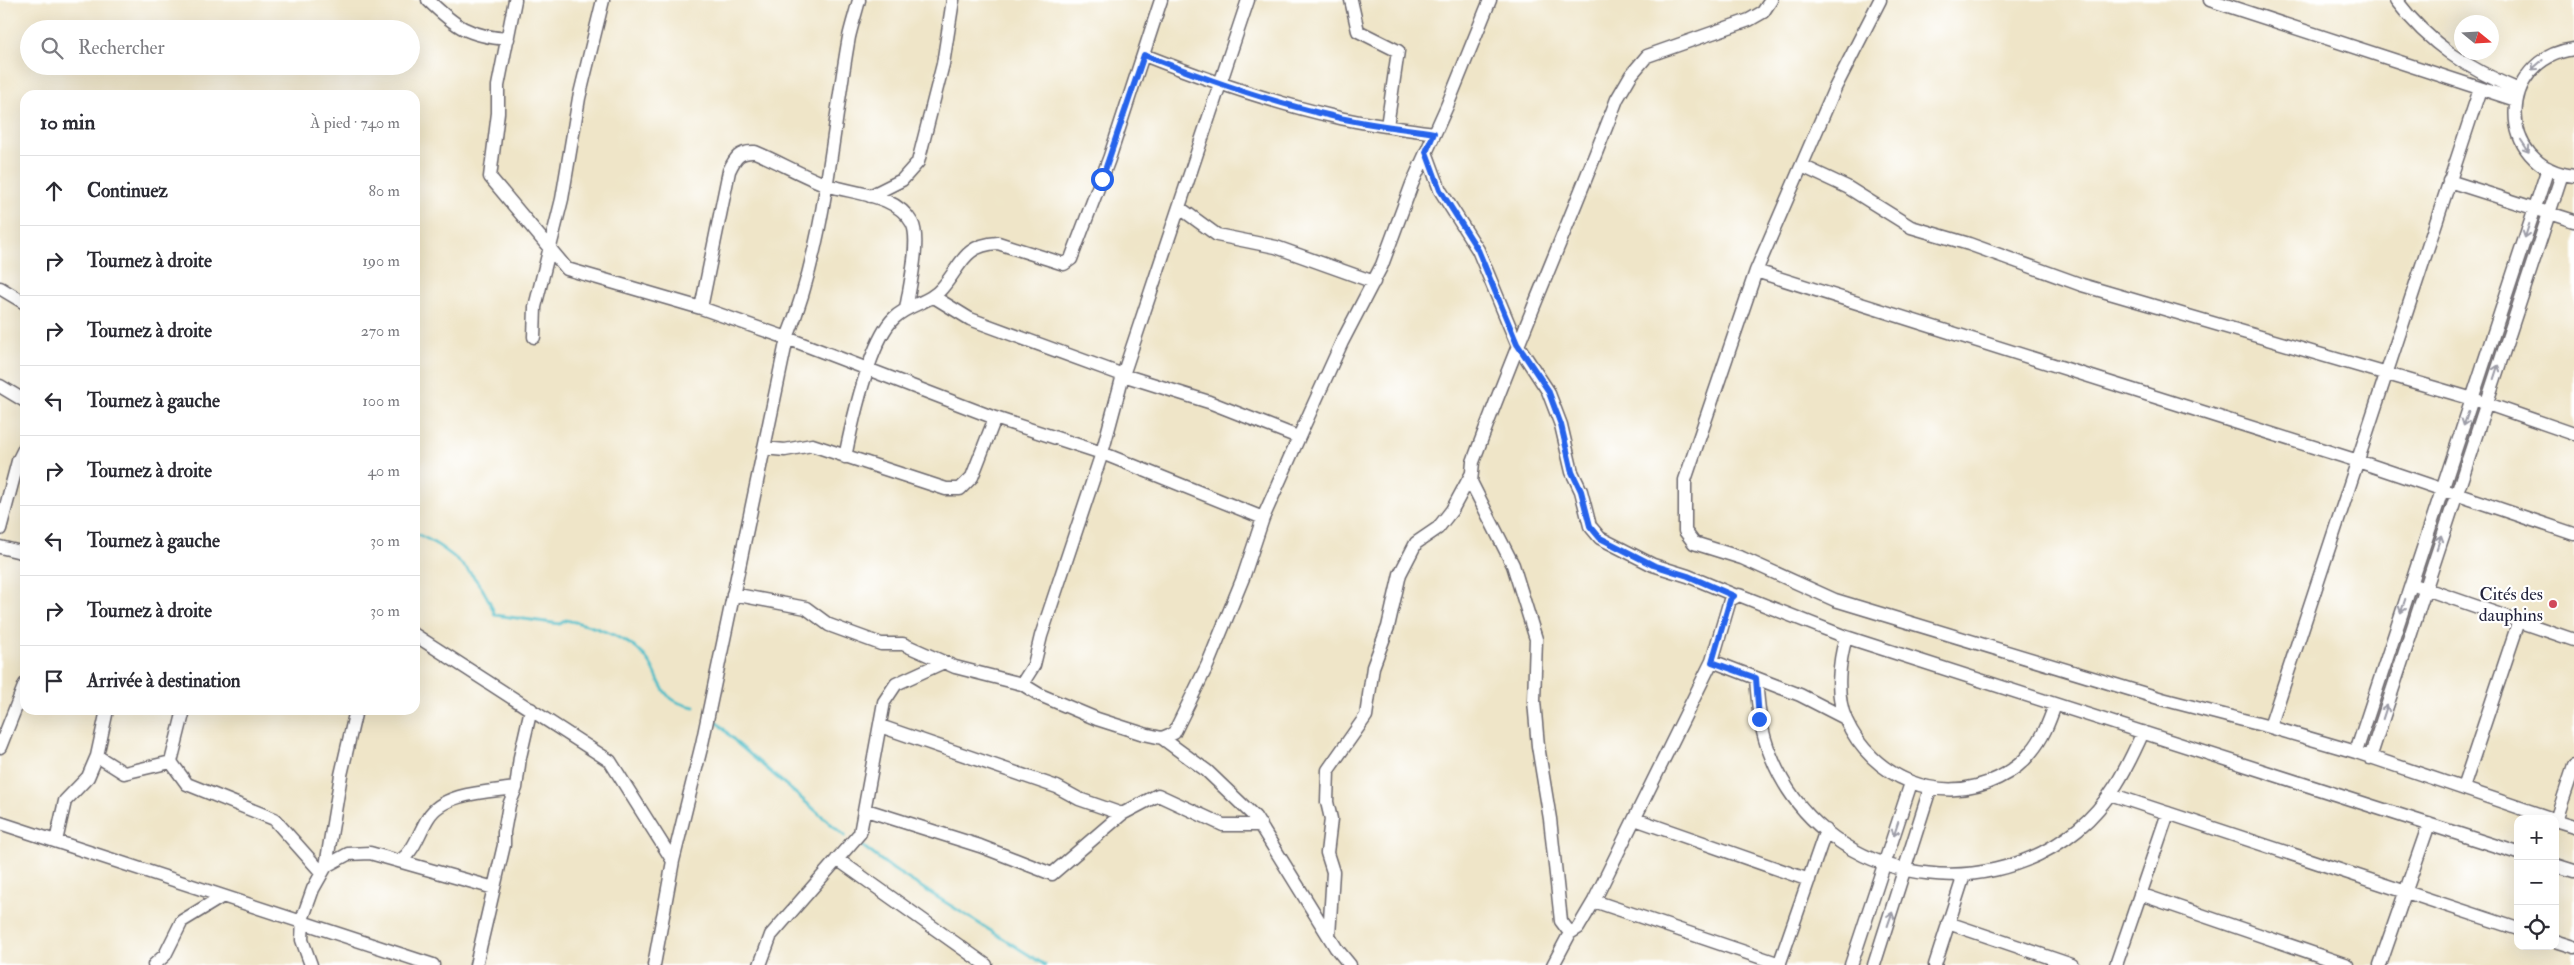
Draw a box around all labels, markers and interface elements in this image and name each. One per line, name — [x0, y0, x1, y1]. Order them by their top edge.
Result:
north arrow — [2454, 15, 2499, 60]
search box — [20, 20, 420, 75]
icon: search — [38, 34, 66, 62]
text: Rechercher — [78, 36, 165, 60]
one-way arrow — [2530, 60, 2543, 71]
text: 10 min — [40, 109, 95, 136]
text: À pied · 740 m — [310, 113, 400, 133]
one-way arrow — [2521, 139, 2531, 153]
route start — [1091, 168, 1114, 191]
icon: ahead — [40, 177, 68, 205]
text: Continuez — [87, 179, 168, 203]
text: 80 m — [369, 181, 400, 201]
one-way arrow — [2522, 223, 2532, 239]
icon: right — [40, 247, 68, 275]
text: Tournez à droite — [87, 249, 212, 273]
text: 190 m — [362, 251, 400, 271]
icon: right — [40, 317, 68, 345]
text: Tournez à droite — [87, 319, 212, 343]
text: 270 m — [361, 321, 400, 341]
one-way arrow — [2492, 364, 2502, 380]
icon: left — [40, 387, 68, 415]
text: Tournez à gauche — [87, 389, 220, 413]
text: 100 m — [362, 391, 400, 411]
one-way arrow — [2461, 411, 2470, 426]
icon: right — [40, 457, 68, 485]
text: Tournez à droite — [87, 459, 212, 483]
text: 40 m — [367, 461, 400, 481]
icon: left — [40, 527, 68, 555]
text: Tournez à gauche — [87, 529, 220, 553]
text: 30 m — [370, 531, 400, 551]
one-way arrow — [2435, 535, 2445, 551]
place label: Cités des dauphins — [2479, 583, 2543, 627]
icon: right — [40, 597, 68, 625]
one-way arrow — [2398, 598, 2407, 613]
marker: Cités des dauphins — [2547, 598, 2559, 610]
text: Tournez à droite — [87, 599, 212, 623]
text: 30 m — [370, 601, 400, 621]
icon: arrive — [40, 667, 68, 695]
text: Arrivée à destination — [87, 669, 241, 693]
one-way arrow — [2381, 704, 2390, 720]
route end — [1748, 708, 1771, 731]
map controls — [2514, 815, 2559, 950]
button: + — [2514, 815, 2559, 860]
one-way arrow — [1891, 821, 1900, 836]
button: − — [2514, 860, 2559, 905]
button: locate — [2514, 905, 2559, 950]
one-way arrow — [1886, 912, 1895, 927]

